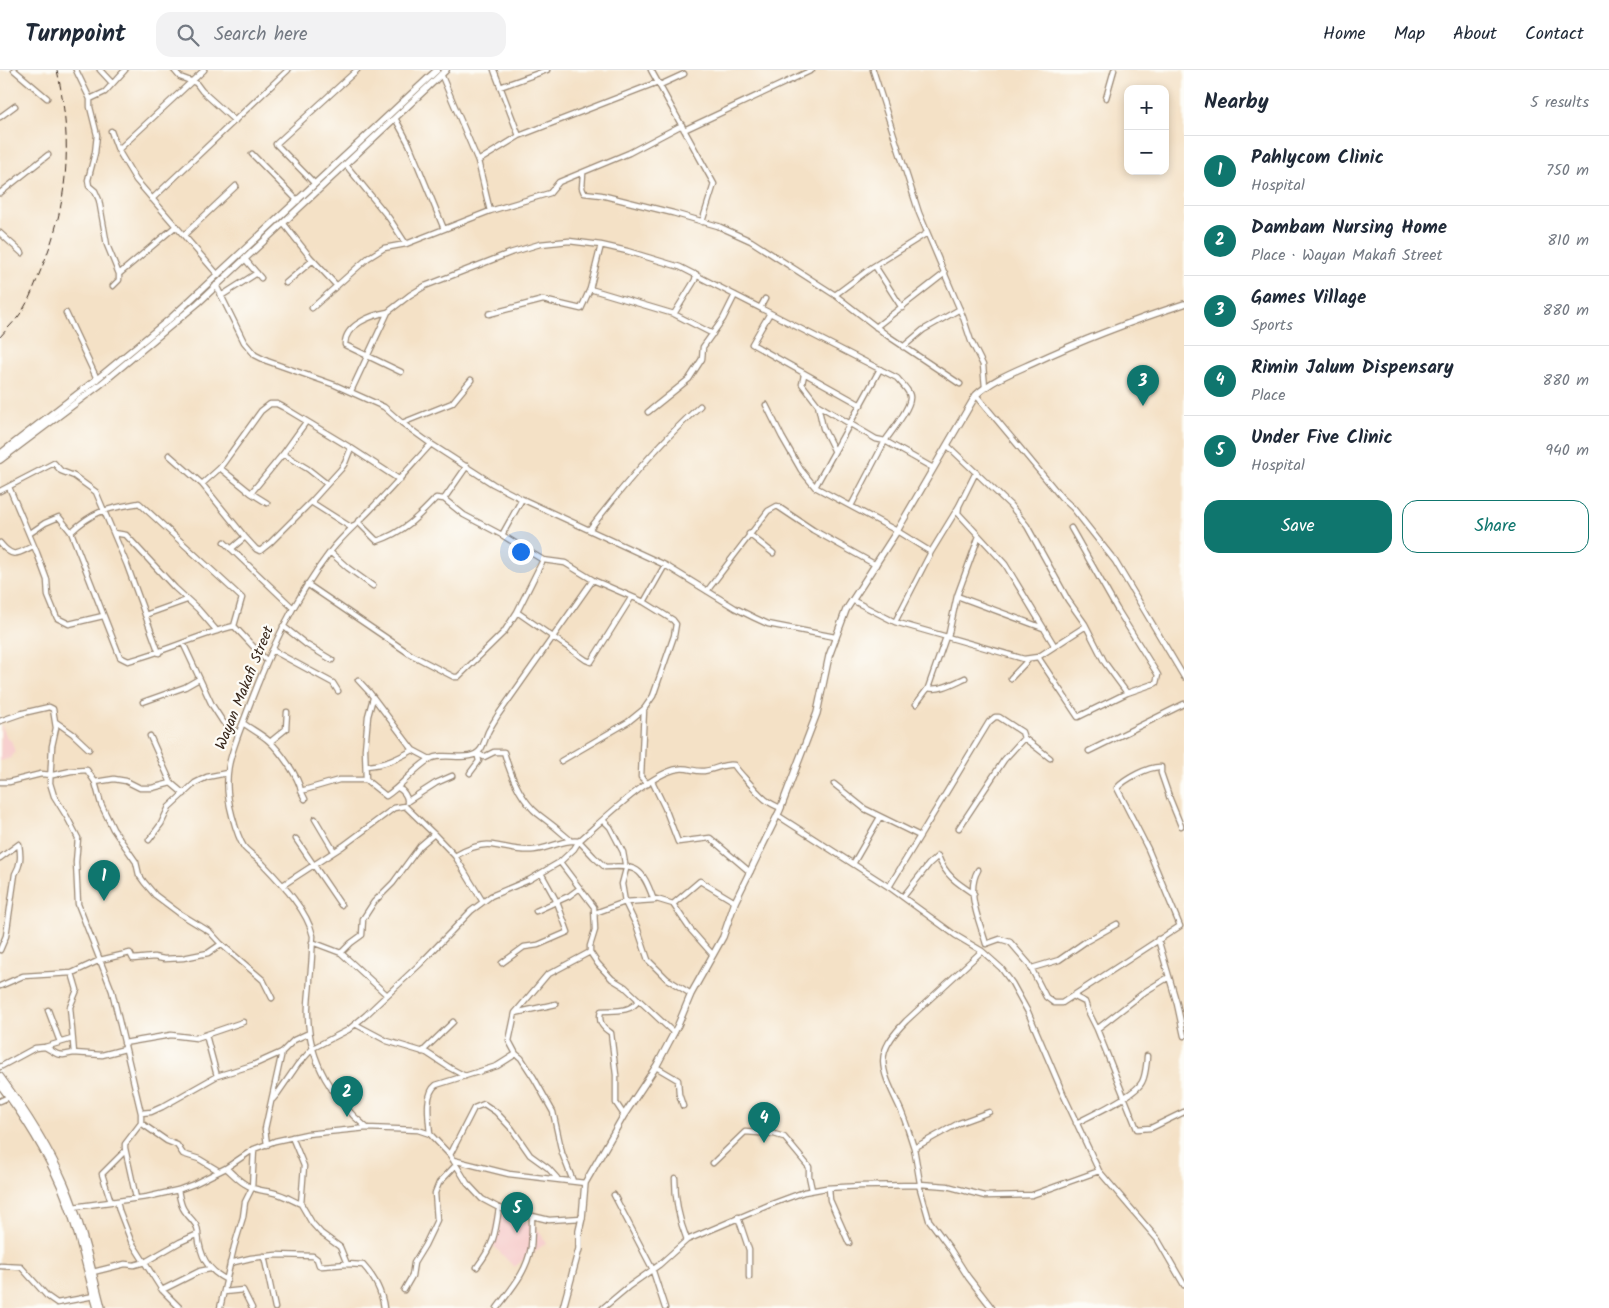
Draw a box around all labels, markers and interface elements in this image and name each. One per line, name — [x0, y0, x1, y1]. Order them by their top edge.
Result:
search box — [156, 12, 506, 57]
text: Turnpoint — [25, 15, 126, 54]
text: Search here — [214, 20, 308, 50]
text: Home — [1323, 20, 1366, 49]
text: Map — [1394, 20, 1425, 49]
text: About — [1453, 20, 1497, 49]
text: Contact — [1525, 20, 1584, 49]
icon: search — [174, 21, 202, 49]
map controls — [1124, 85, 1169, 175]
button: + — [1124, 85, 1169, 130]
text: Nearby — [1204, 86, 1269, 119]
text: 5 results — [1530, 90, 1589, 115]
button: − — [1124, 130, 1169, 175]
text: Pahlycom Clinic — [1251, 143, 1384, 173]
text: 1 — [1218, 158, 1222, 183]
text: 750 m — [1546, 158, 1589, 183]
text: Hospital — [1251, 173, 1305, 198]
text: Dambam Nursing Home — [1251, 213, 1447, 243]
text: 2 — [1215, 228, 1225, 253]
text: 810 m — [1547, 228, 1589, 253]
text: Place · Wayan Makafi Street — [1251, 243, 1443, 268]
text: Games Village — [1251, 283, 1366, 313]
text: 3 — [1216, 298, 1224, 323]
text: 880 m — [1543, 298, 1589, 323]
text: Sports — [1251, 313, 1293, 338]
text: Rimin Jalum Dispensary — [1251, 353, 1454, 383]
pin: 3 — [1127, 365, 1159, 406]
text: 4 — [1216, 368, 1224, 393]
text: 880 m — [1543, 368, 1589, 393]
text: Place — [1251, 383, 1285, 408]
text: Under Five Clinic — [1251, 423, 1393, 453]
text: 5 — [1216, 438, 1224, 463]
text: 940 m — [1545, 438, 1589, 463]
text: Hospital — [1251, 453, 1305, 478]
button: Save — [1204, 500, 1392, 553]
button: Share — [1402, 500, 1589, 553]
your location — [508, 539, 534, 565]
street label: Wayan Makafi Street — [209, 622, 281, 754]
pin: 1 — [88, 860, 120, 901]
pin: 2 — [331, 1076, 363, 1117]
pin: 4 — [748, 1102, 780, 1143]
pin: 5 — [501, 1192, 533, 1233]

